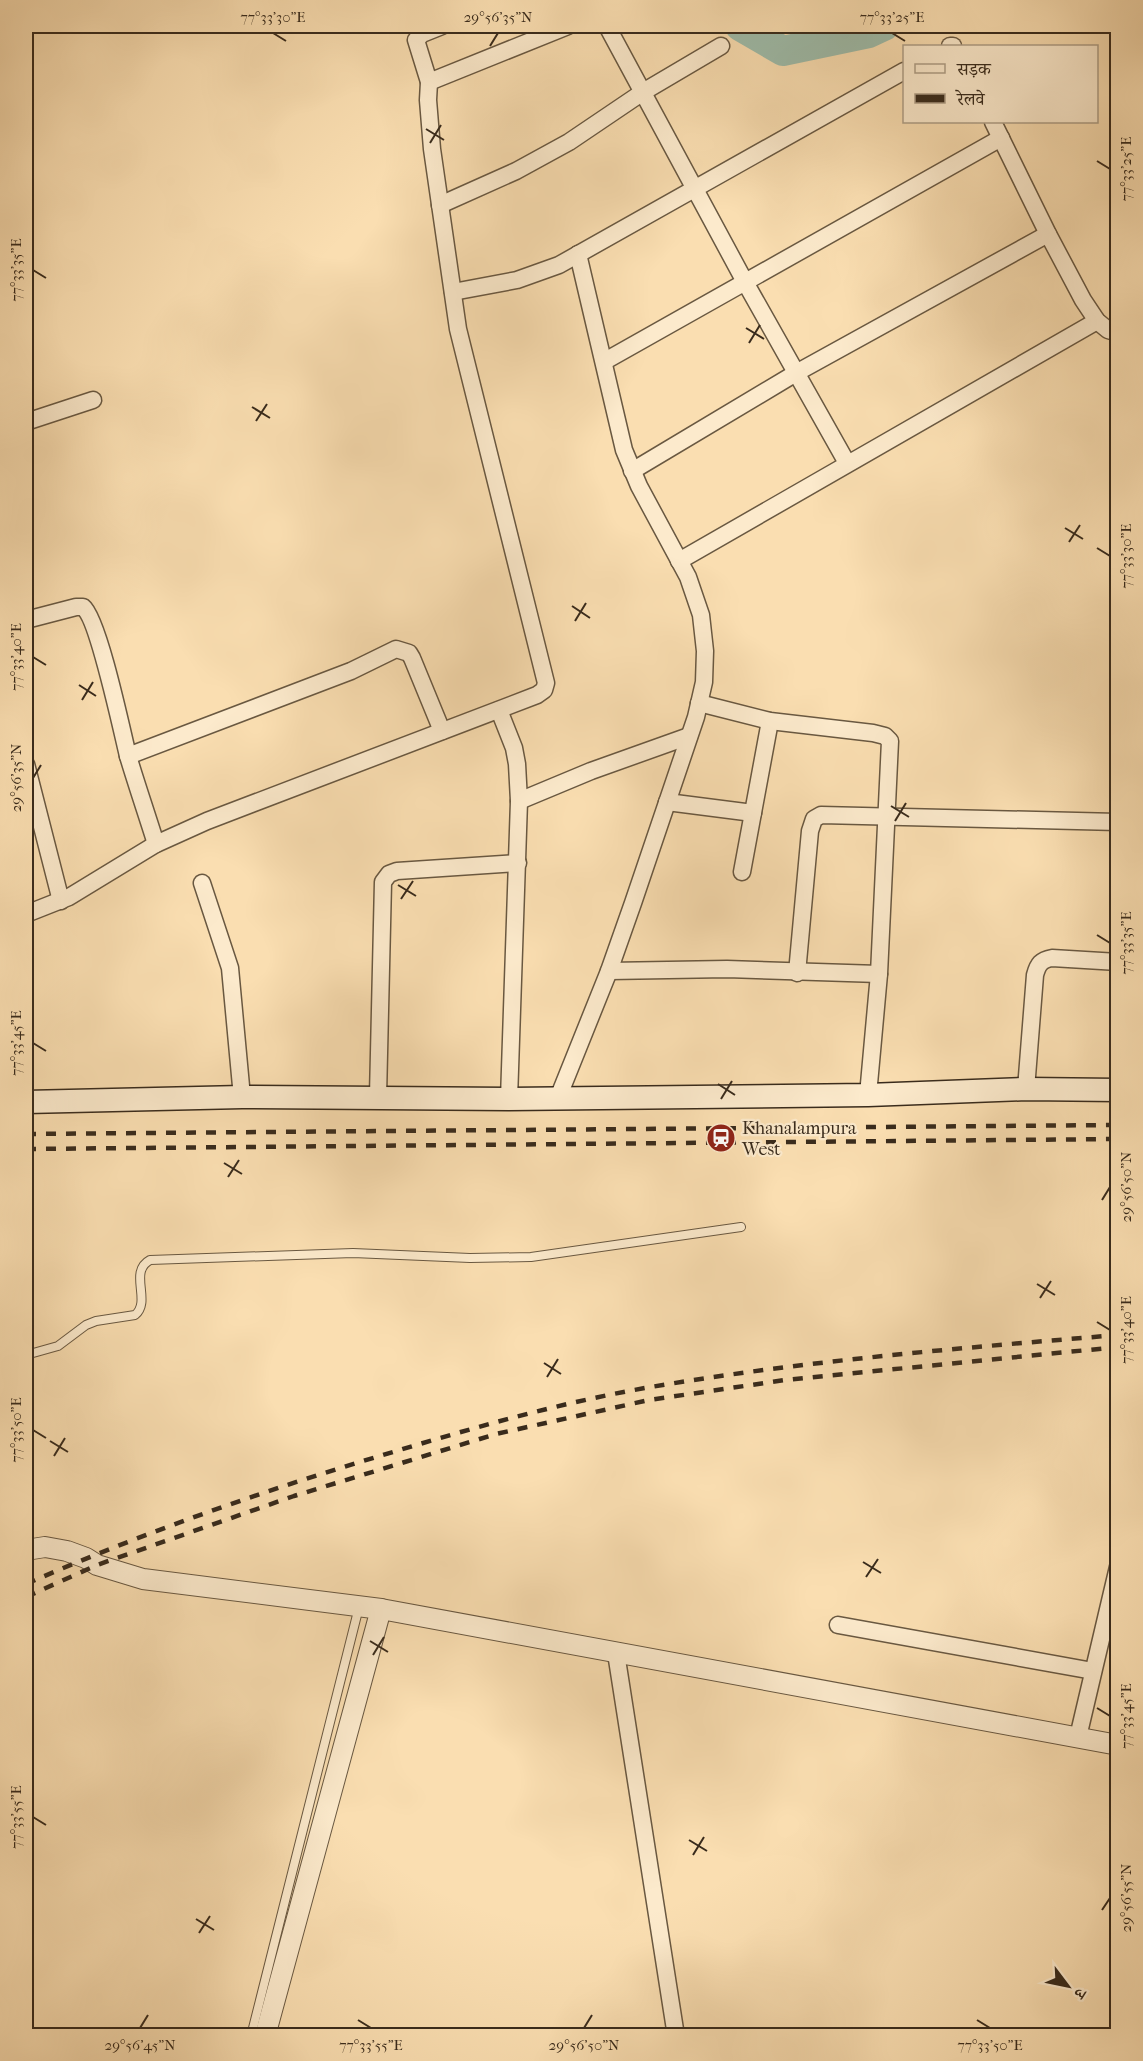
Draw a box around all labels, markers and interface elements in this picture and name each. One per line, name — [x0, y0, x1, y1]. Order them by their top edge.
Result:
text: 77°33'30"E — [241, 8, 305, 26]
text: 29°56'35"N — [464, 8, 533, 26]
text: 77°33'25"E — [860, 8, 924, 26]
legend — [903, 45, 1098, 123]
text: सड़क — [956, 59, 992, 80]
text: रेलवे — [955, 89, 986, 110]
text: 77°33'25"E — [1117, 137, 1135, 201]
text: 77°33'35"E — [7, 238, 25, 302]
text: 77°33'30"E — [1117, 524, 1135, 588]
text: 77°33'40"E — [7, 623, 25, 691]
text: 29°56'35"N — [7, 743, 25, 812]
text: 77°33'35"E — [1117, 911, 1135, 975]
text: 77°33'45"E — [7, 1010, 25, 1076]
place label: Khanalampura West — [741, 1118, 857, 1160]
station icon: Khanalampura West — [705, 1122, 737, 1154]
text: 29°56'50"N — [1117, 1151, 1135, 1222]
text: 77°33'40"E — [1117, 1296, 1135, 1364]
text: 77°33'50"E — [7, 1397, 25, 1463]
text: 77°33'45"E — [1117, 1683, 1135, 1749]
text: 77°33'55"E — [7, 1785, 25, 1849]
text: 29°56'55"N — [1117, 1863, 1135, 1932]
north arrow — [1038, 1956, 1098, 2016]
text: उ — [1069, 1984, 1091, 2004]
text: 29°56'45"N — [104, 2036, 176, 2054]
text: 77°33'55"E — [339, 2036, 403, 2054]
text: 29°56'50"N — [549, 2036, 620, 2054]
text: 77°33'50"E — [957, 2036, 1023, 2054]

